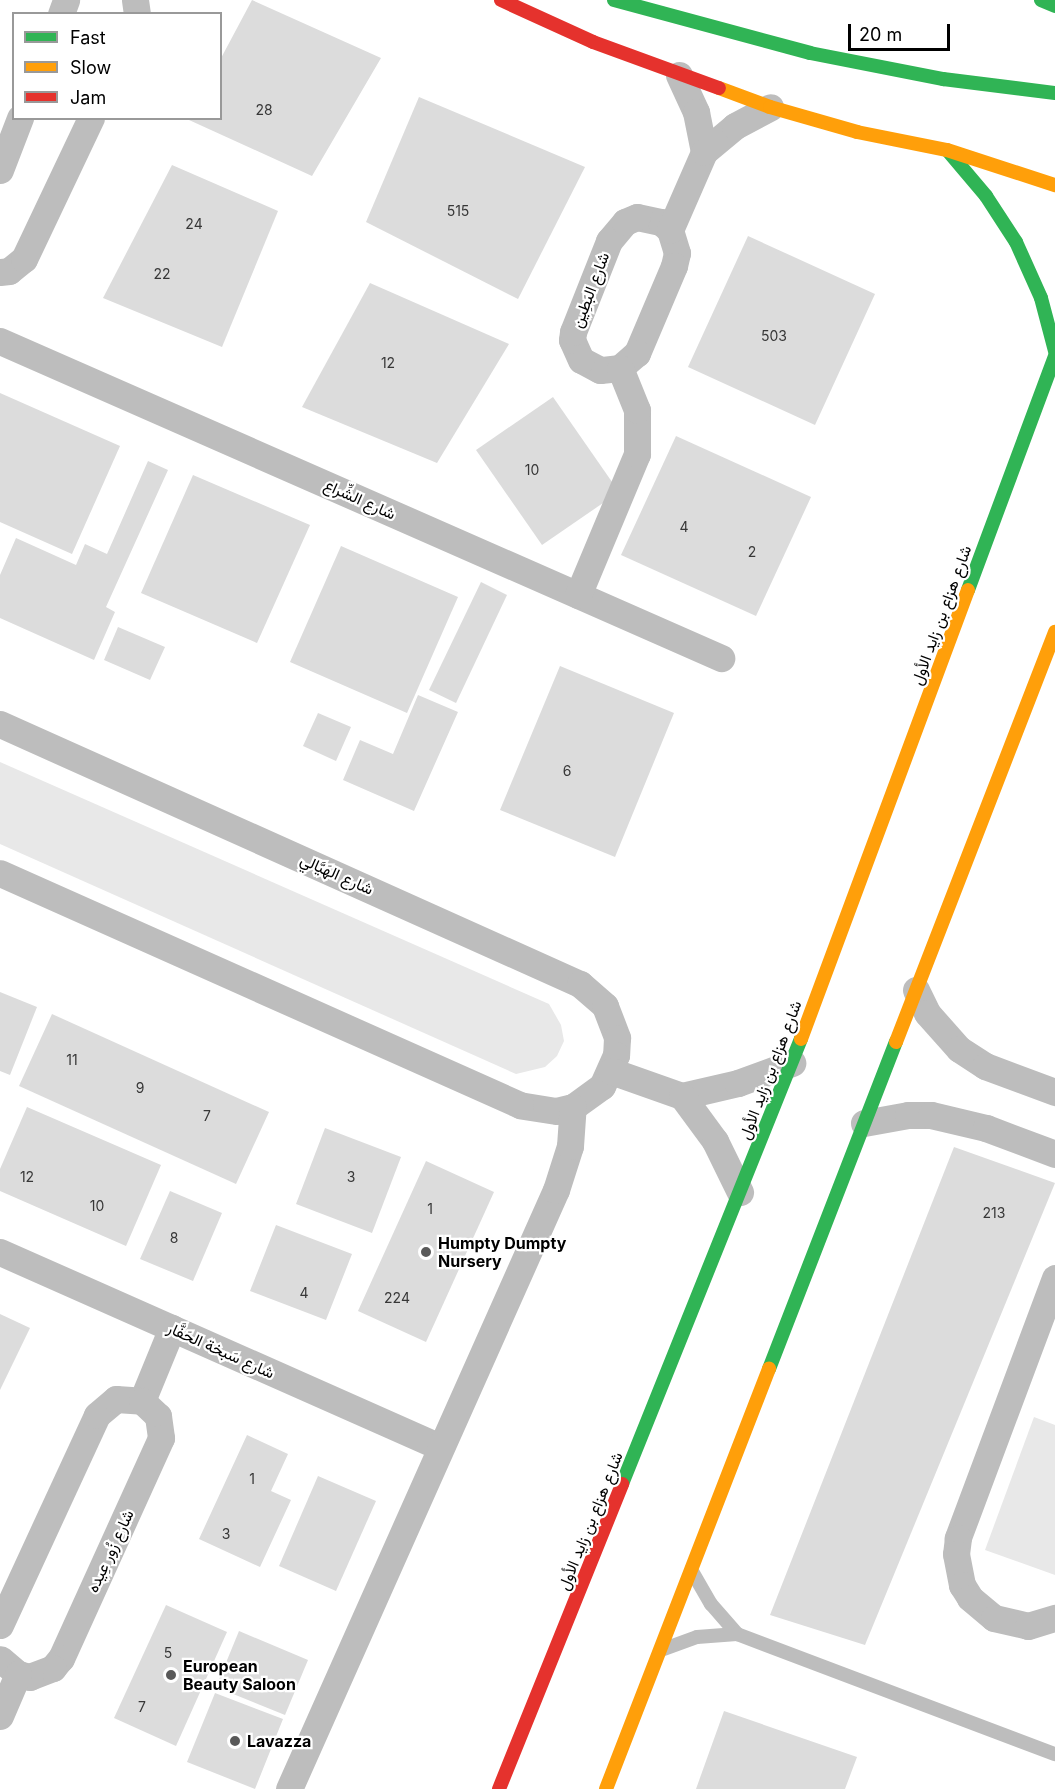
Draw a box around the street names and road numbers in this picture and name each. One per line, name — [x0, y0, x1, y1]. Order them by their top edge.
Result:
street label: شارع البَطِين — [567, 250, 613, 330]
street label: شارع الشِّراع — [321, 475, 399, 523]
street label: شارع هزاع بن زايد الأول — [907, 543, 975, 687]
street label: شارع الهَيَّالي — [297, 849, 377, 899]
street label: شارع هزاع بن زايد الأول — [735, 998, 805, 1142]
street label: شارع سَبخة الحَفَّار — [164, 1318, 278, 1382]
street label: شارع هزاع بن زايد الأول — [554, 1449, 626, 1593]
street label: شارع زُور عِيده — [82, 1507, 138, 1595]

